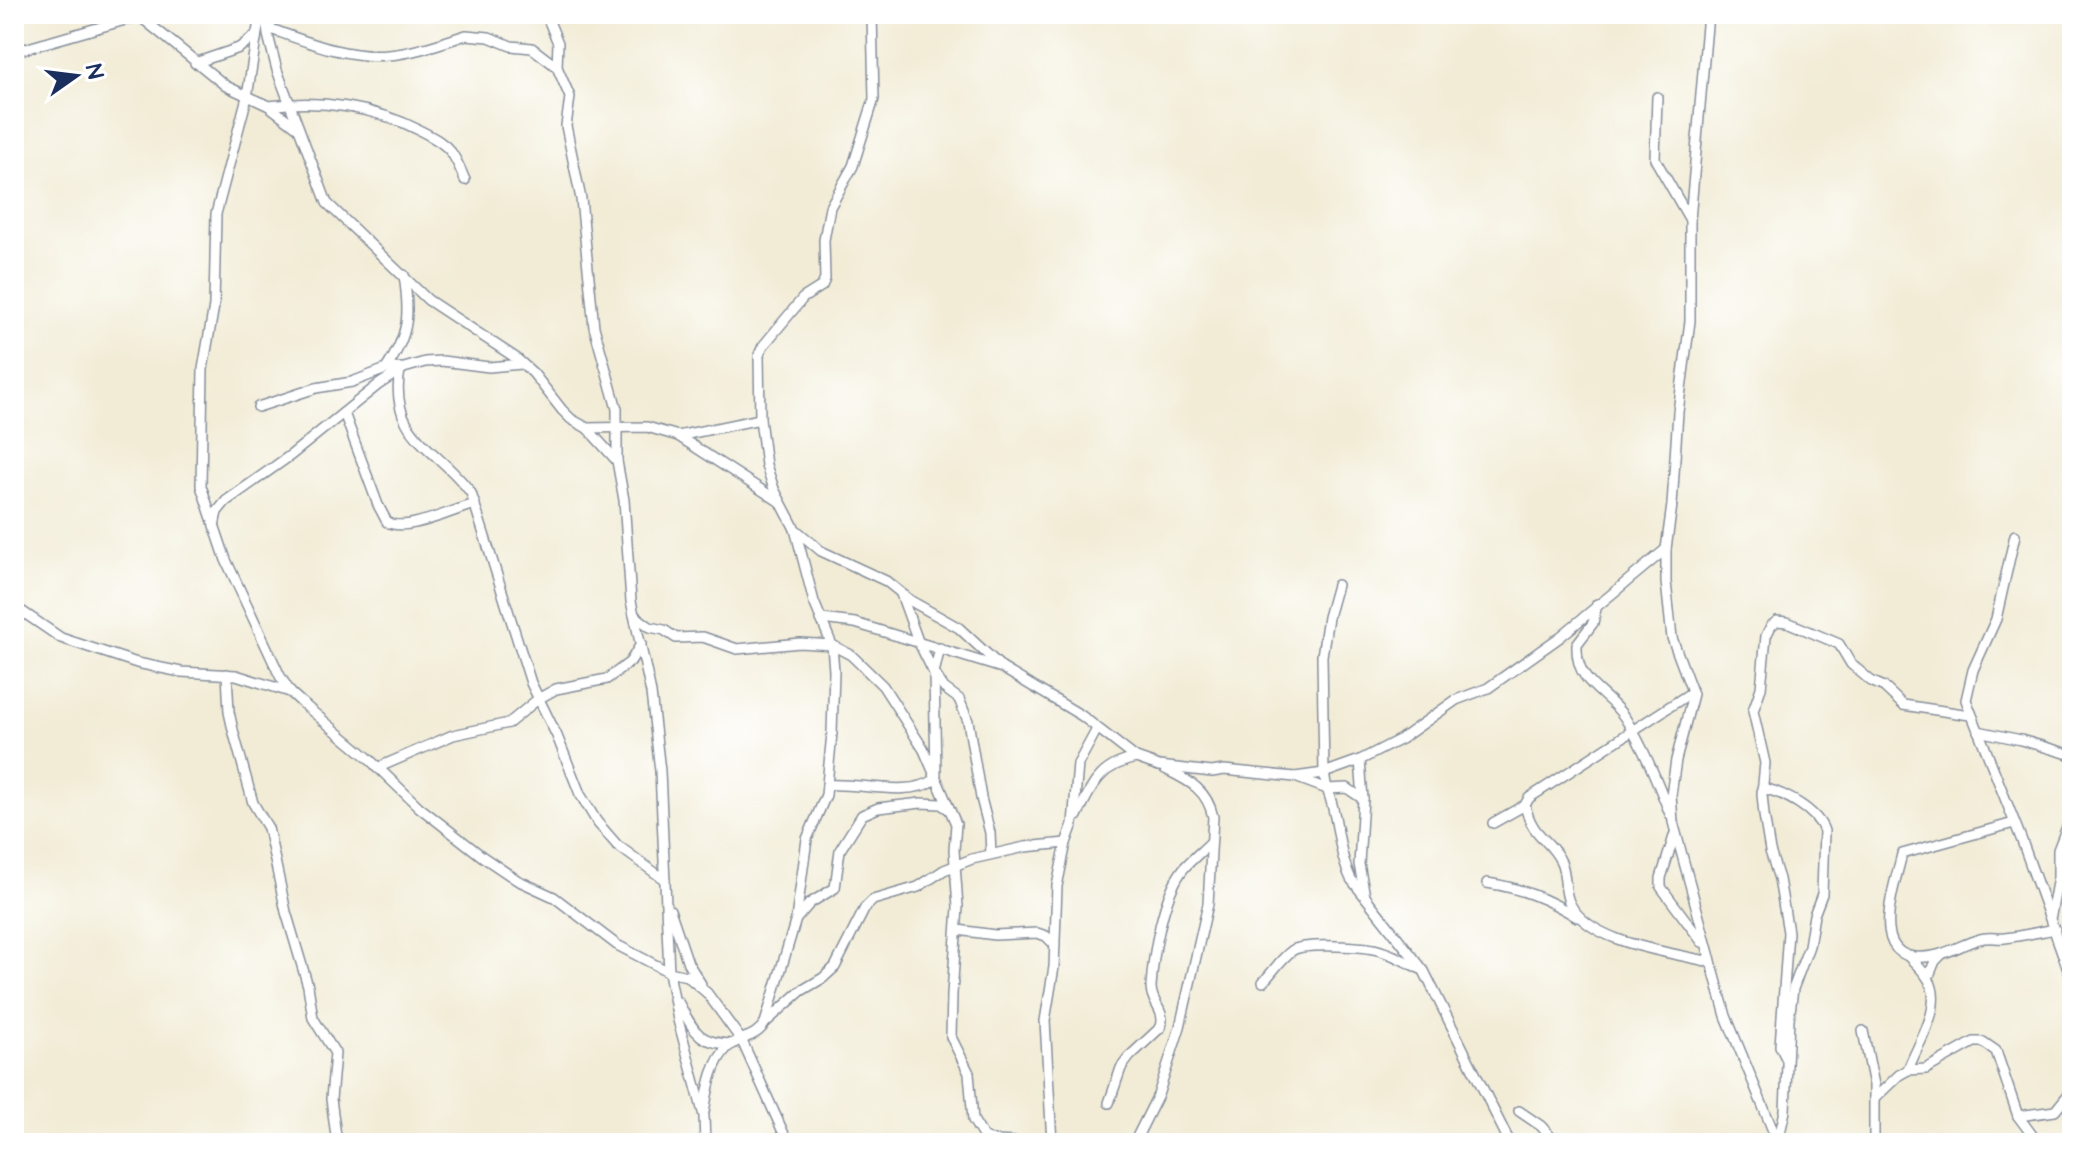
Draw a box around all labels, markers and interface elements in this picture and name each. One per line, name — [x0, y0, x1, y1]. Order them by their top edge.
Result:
north arrow — [36, 36, 116, 116]
text: N — [77, 61, 111, 82]

